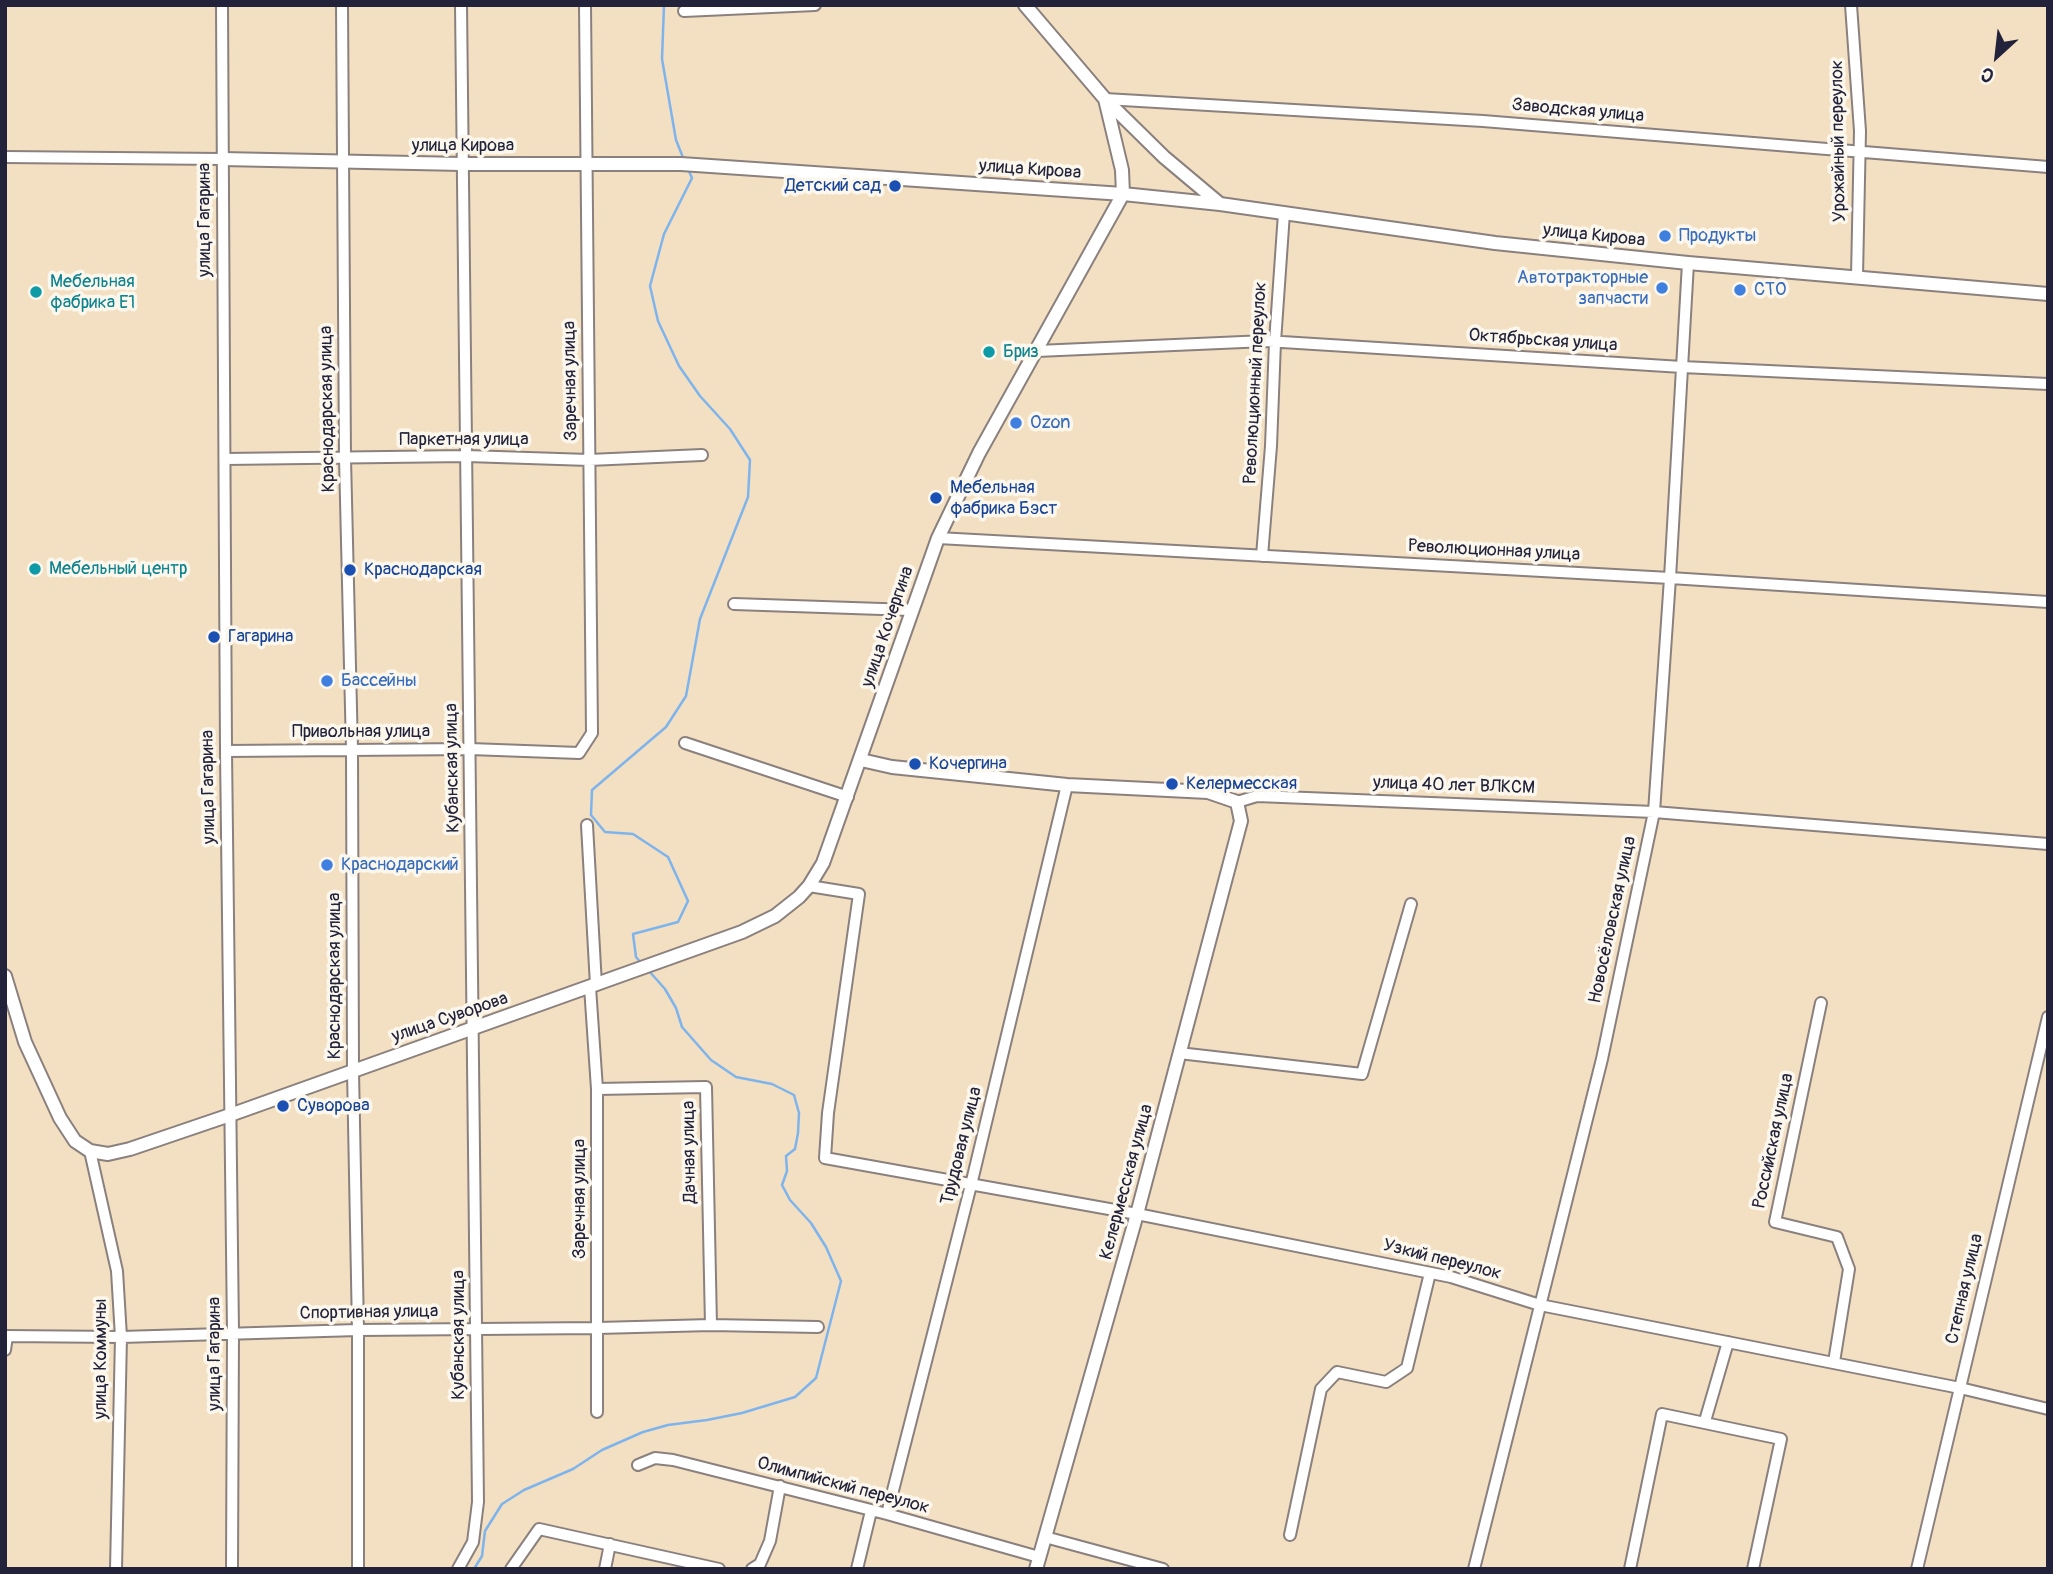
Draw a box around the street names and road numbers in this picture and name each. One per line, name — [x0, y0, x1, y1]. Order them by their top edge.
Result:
street label: Урожайный переулок — [1827, 60, 1851, 222]
street label: Заводская улица — [1511, 94, 1645, 128]
street label: улица Кирова — [412, 135, 514, 157]
street label: улица Кирова — [978, 156, 1082, 184]
street label: улица Гагарина — [194, 163, 216, 277]
street label: улица Кирова — [1542, 220, 1646, 252]
street label: Революционный переулок — [1240, 281, 1272, 485]
street label: Заречная улица — [559, 321, 583, 441]
street label: Краснодарская улица — [316, 325, 340, 493]
street label: Октябрьская улица — [1468, 325, 1618, 357]
street label: Паркетная улица — [399, 429, 529, 451]
street label: Революционная улица — [1407, 536, 1581, 566]
street label: улица Кочергина — [857, 564, 919, 690]
street label: Кубанская улица — [441, 703, 465, 833]
street label: Привольная улица — [292, 721, 430, 743]
street label: улица Гагарина — [197, 730, 221, 844]
street label: улица 40 лет ВЛКСМ — [1373, 772, 1535, 800]
street label: Новосёловская улица — [1585, 834, 1641, 1006]
street label: Краснодарская улица — [324, 893, 346, 1059]
street label: улица Суворова — [389, 988, 511, 1048]
street label: Российская улица — [1749, 1071, 1799, 1211]
street label: Трудовая улица — [937, 1085, 987, 1207]
street label: Дачная улица — [678, 1100, 702, 1204]
street label: Келермесская улица — [1096, 1102, 1158, 1262]
street label: Заречная улица — [569, 1139, 591, 1259]
street label: Степная улица — [1942, 1232, 1988, 1346]
street label: Узкий переулок — [1381, 1235, 1503, 1285]
street label: Кубанская улица — [448, 1270, 470, 1400]
street label: улица Гагарина — [204, 1297, 226, 1411]
street label: улица Коммуны — [90, 1299, 112, 1419]
street label: Спортивная улица — [299, 1301, 439, 1325]
street label: Олимпийский переулок — [755, 1453, 931, 1519]

